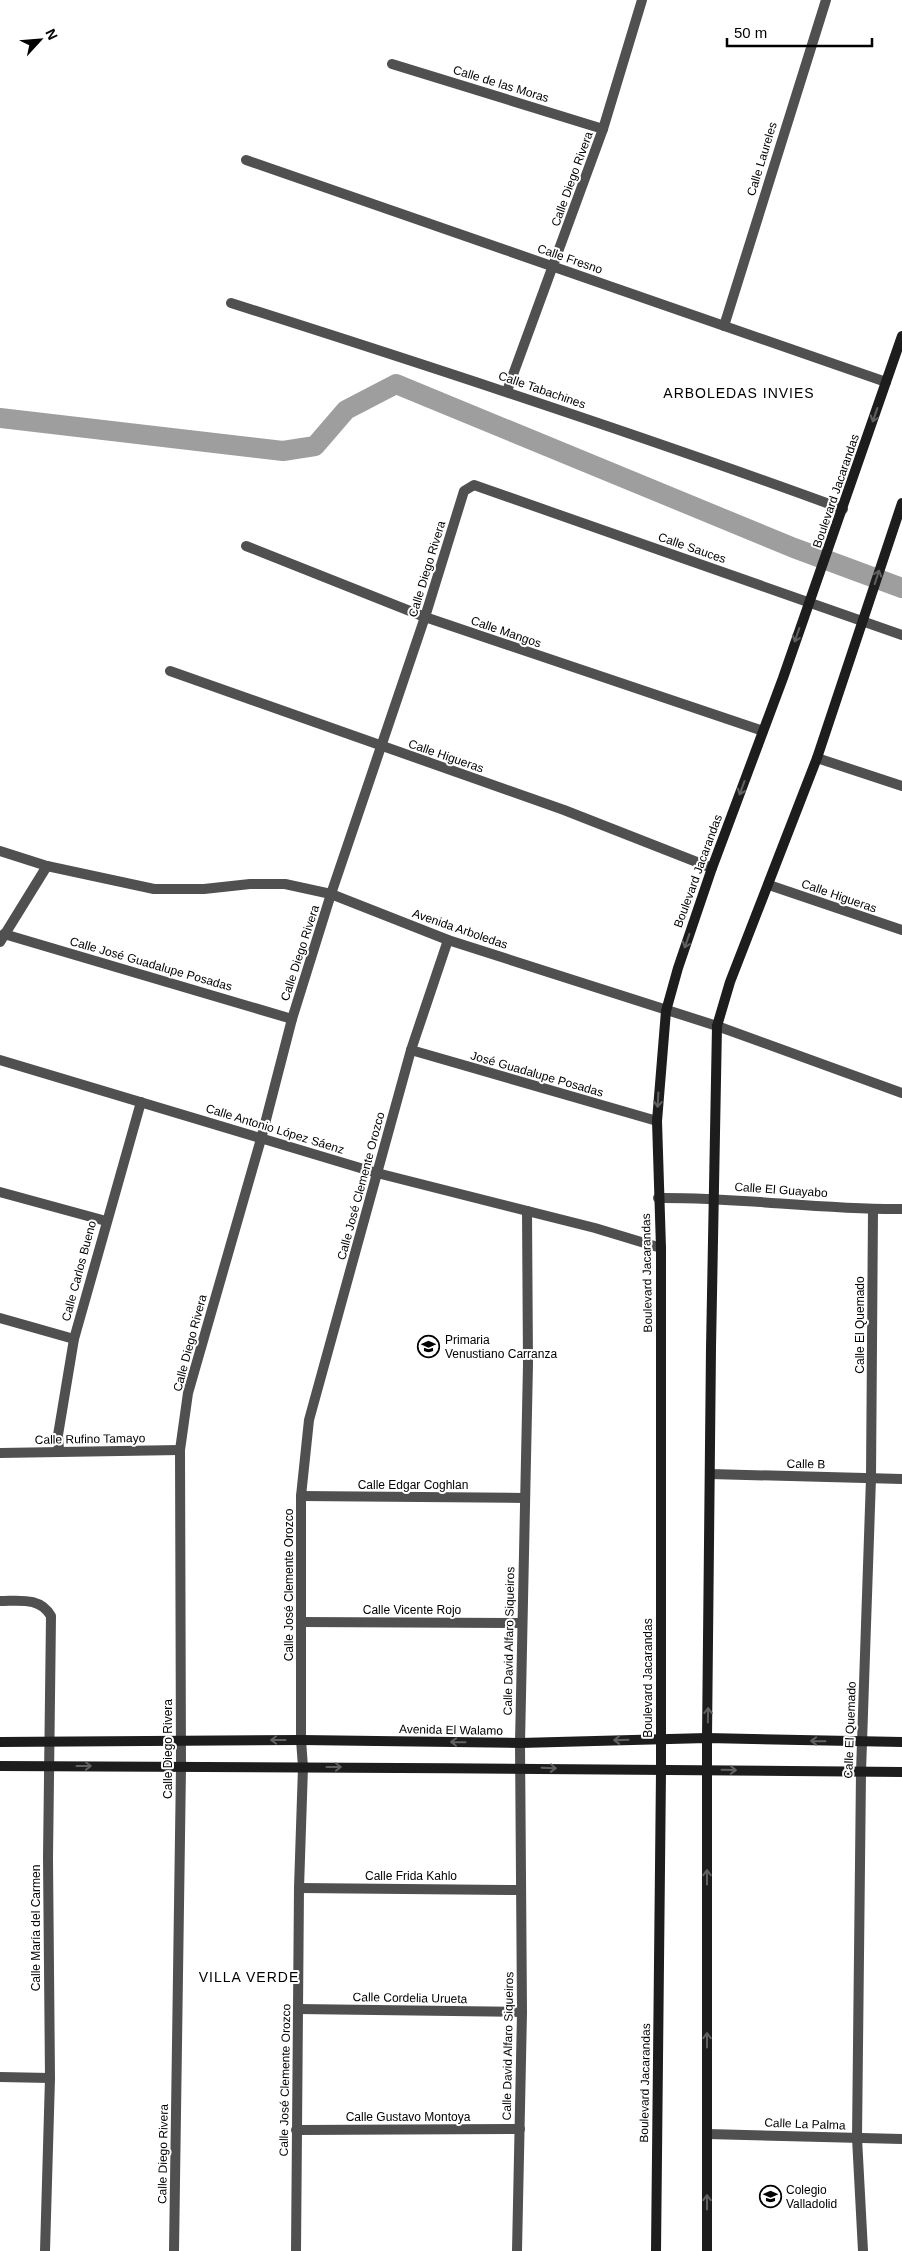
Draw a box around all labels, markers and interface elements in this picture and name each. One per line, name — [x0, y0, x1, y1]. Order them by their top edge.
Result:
north arrow — [15, 15, 65, 65]
scale bar — [727, 15, 872, 47]
text: 50 m — [734, 24, 767, 41]
text: N — [42, 26, 61, 42]
street label: Calle de las Moras — [451, 63, 551, 105]
street label: Calle Laureles — [744, 120, 780, 198]
street label: Calle Diego Rivera — [548, 129, 596, 228]
street label: Calle Fresno — [536, 241, 605, 277]
street label: Calle Tabachines — [497, 369, 587, 411]
district label: ARBOLEDAS INVIES — [663, 385, 815, 401]
one-way arrow — [870, 407, 879, 422]
street label: Boulevard Jacarandas — [810, 432, 862, 550]
street label: Calle Diego Rivera — [406, 519, 448, 619]
street label: Calle Sauces — [656, 530, 728, 566]
one-way arrow — [872, 569, 882, 585]
street label: Calle Mangos — [469, 613, 543, 651]
one-way arrow — [792, 627, 802, 643]
street label: Calle Higueras — [407, 737, 485, 775]
one-way arrow — [737, 780, 746, 795]
street label: Boulevard Jacarandas — [671, 812, 725, 930]
street label: Calle Higueras — [800, 877, 878, 915]
street label: Calle Diego Rivera — [278, 903, 322, 1003]
street label: Avenida Arboledas — [411, 906, 509, 952]
one-way arrow — [682, 932, 691, 948]
street label: Calle José Guadalupe Posadas — [68, 934, 234, 994]
street label: José Guadalupe Posadas — [469, 1048, 605, 1100]
one-way arrow — [654, 1091, 663, 1107]
street label: Calle Antonio López Sáenz — [204, 1101, 346, 1157]
street label: Calle José Clemente Orozco — [334, 1110, 388, 1262]
street label: Calle El Guayabo — [734, 1180, 828, 1200]
street label: Boulevard Jacarandas — [639, 1213, 655, 1333]
street label: Calle Carlos Bueno — [59, 1219, 99, 1323]
street label: Calle El Quemado — [853, 1276, 867, 1374]
street label: Calle Diego Rivera — [170, 1293, 210, 1393]
place label: Primaria Venustiano Carranza — [445, 1333, 557, 1361]
school or university icon: Primaria Venustiano Carranza — [417, 1335, 441, 1359]
street label: Calle Rufino Tamayo — [35, 1431, 146, 1447]
street label: Calle B — [787, 1457, 825, 1471]
street label: Calle Edgar Coghlan — [358, 1478, 468, 1492]
street label: Calle José Clemente Orozco — [282, 1508, 296, 1661]
street label: Calle David Alfaro Siqueiros — [501, 1567, 517, 1715]
street label: Calle Vicente Rojo — [363, 1603, 462, 1617]
street label: Boulevard Jacarandas — [641, 1618, 655, 1738]
street label: Calle El Quemado — [841, 1681, 859, 1779]
street label: Calle Diego Rivera — [161, 1699, 175, 1799]
one-way arrow — [703, 1707, 713, 1724]
street label: Avenida El Walamo — [399, 1722, 503, 1738]
one-way arrow — [271, 1735, 287, 1745]
one-way arrow — [613, 1735, 629, 1744]
one-way arrow — [811, 1736, 827, 1745]
one-way arrow — [451, 1737, 467, 1747]
one-way arrow — [75, 1761, 91, 1771]
one-way arrow — [325, 1762, 341, 1772]
one-way arrow — [540, 1763, 556, 1773]
one-way arrow — [720, 1765, 736, 1775]
street label: Calle María del Carmen — [29, 1865, 43, 1991]
street label: Calle Frida Kahlo — [365, 1869, 457, 1883]
one-way arrow — [702, 1870, 712, 1886]
district label: VILLA VERDE — [199, 1969, 299, 1985]
street label: Calle David Alfaro Siqueiros — [500, 1972, 516, 2120]
street label: Calle Cordelia Urueta — [353, 1990, 468, 2006]
street label: Calle José Clemente Orozco — [277, 2003, 293, 2156]
street label: Boulevard Jacarandas — [637, 2023, 653, 2143]
one-way arrow — [702, 2032, 712, 2048]
street label: Calle Diego Rivera — [155, 2104, 171, 2204]
street label: Calle Gustavo Montoya — [346, 2110, 471, 2124]
street label: Calle La Palma — [764, 2116, 846, 2132]
place label: Colegio Valladolid — [786, 2183, 837, 2211]
school or university icon: Colegio Valladolid — [758, 2185, 782, 2209]
one-way arrow — [702, 2195, 712, 2211]

